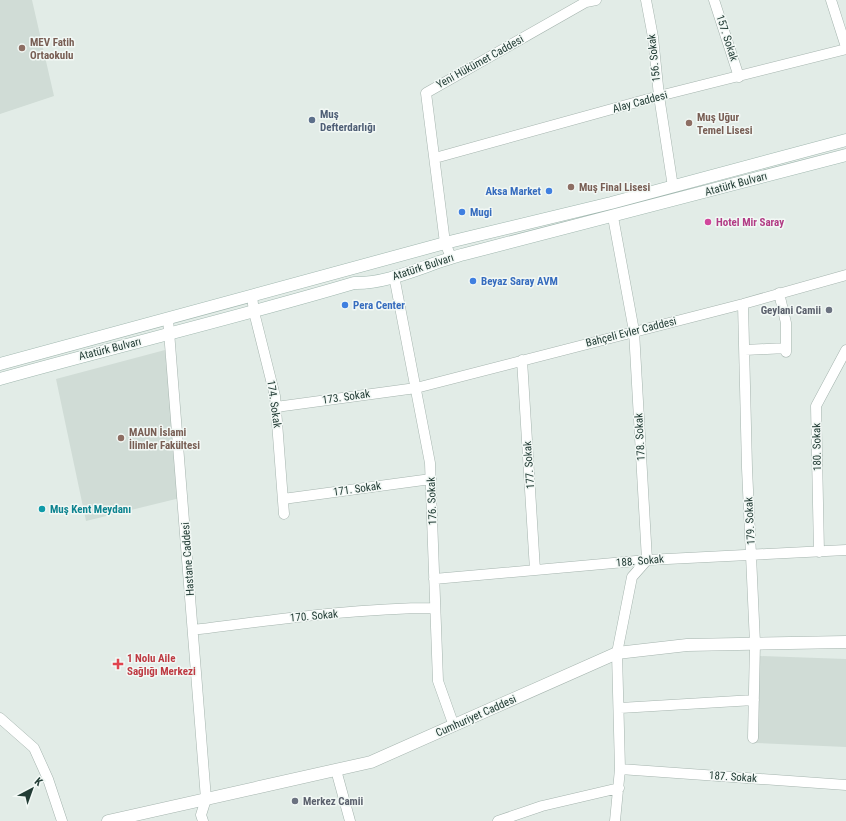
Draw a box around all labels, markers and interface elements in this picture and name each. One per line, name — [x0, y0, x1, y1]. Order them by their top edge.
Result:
street label: 157. Sokak — [713, 13, 741, 63]
street label: Yeni Hükümet Caddesi — [434, 33, 526, 91]
street label: 156. Sokak — [645, 33, 663, 83]
place label: MEV Fatih Ortaokulu — [30, 36, 74, 62]
marker: MEV Fatih Ortaokulu — [17, 43, 27, 53]
street label: Alay Caddesi — [611, 88, 669, 116]
place label: Muş Defterdarlığı — [320, 108, 376, 134]
place label: Muş Uğur Temel Lisesi — [697, 111, 753, 137]
marker: Muş Defterdarlığı — [307, 115, 317, 125]
marker: Muş Uğur Temel Lisesi — [684, 118, 694, 128]
street label: Atatürk Bulvarı — [703, 169, 769, 199]
place label: Muş Final Lisesi — [579, 181, 650, 194]
marker: Muş Final Lisesi — [566, 182, 576, 192]
place label: Aksa Market — [486, 185, 542, 198]
marker: Aksa Market — [544, 186, 554, 196]
place label: Mugi — [470, 206, 492, 219]
marker: Mugi — [457, 207, 467, 217]
place label: Hotel Mir Saray — [716, 216, 784, 229]
marker: Hotel Mir Saray — [703, 217, 713, 227]
street label: Atatürk Bulvarı — [391, 251, 455, 283]
place label: Beyaz Saray AVM — [481, 275, 558, 288]
marker: Beyaz Saray AVM — [468, 276, 478, 286]
place label: Pera Center — [353, 299, 405, 312]
marker: Pera Center — [340, 300, 350, 310]
place label: Geylani Camii — [761, 304, 821, 317]
marker: Geylani Camii — [824, 305, 834, 315]
street label: Bahçeli Evler Caddesi — [584, 314, 678, 350]
street label: Atatürk Bulvarı — [77, 335, 143, 363]
street label: 174. Sokak — [264, 379, 284, 429]
street label: 173. Sokak — [321, 387, 371, 407]
street label: 178. Sokak — [632, 413, 648, 461]
street label: 180. Sokak — [810, 423, 824, 471]
place label: MAUN İslami İlimler Fakültesi — [129, 425, 200, 452]
marker: MAUN İslami İlimler Fakültesi — [116, 433, 126, 443]
street label: 177. Sokak — [521, 441, 537, 489]
street label: 176. Sokak — [425, 477, 439, 525]
street label: 171. Sokak — [332, 479, 382, 499]
street label: 179. Sokak — [742, 497, 758, 545]
place label: Muş Kent Meydanı — [50, 503, 131, 516]
marker: Muş Kent Meydanı — [37, 504, 47, 514]
street label: Hastane Caddesi — [179, 522, 197, 596]
street label: 188. Sokak — [615, 552, 665, 570]
street label: 170. Sokak — [289, 607, 339, 625]
place label: 1 Nolu Aile Sağlığı Merkezi — [127, 652, 196, 678]
marker: 1 Nolu Aile Sağlığı Merkezi — [112, 658, 124, 670]
street label: Cumhuriyet Caddesi — [434, 692, 518, 740]
north arrow — [12, 769, 52, 809]
street label: 187. Sokak — [709, 769, 757, 785]
text: K — [32, 775, 45, 789]
place label: Merkez Camii — [303, 795, 364, 808]
marker: Merkez Camii — [290, 796, 300, 806]

